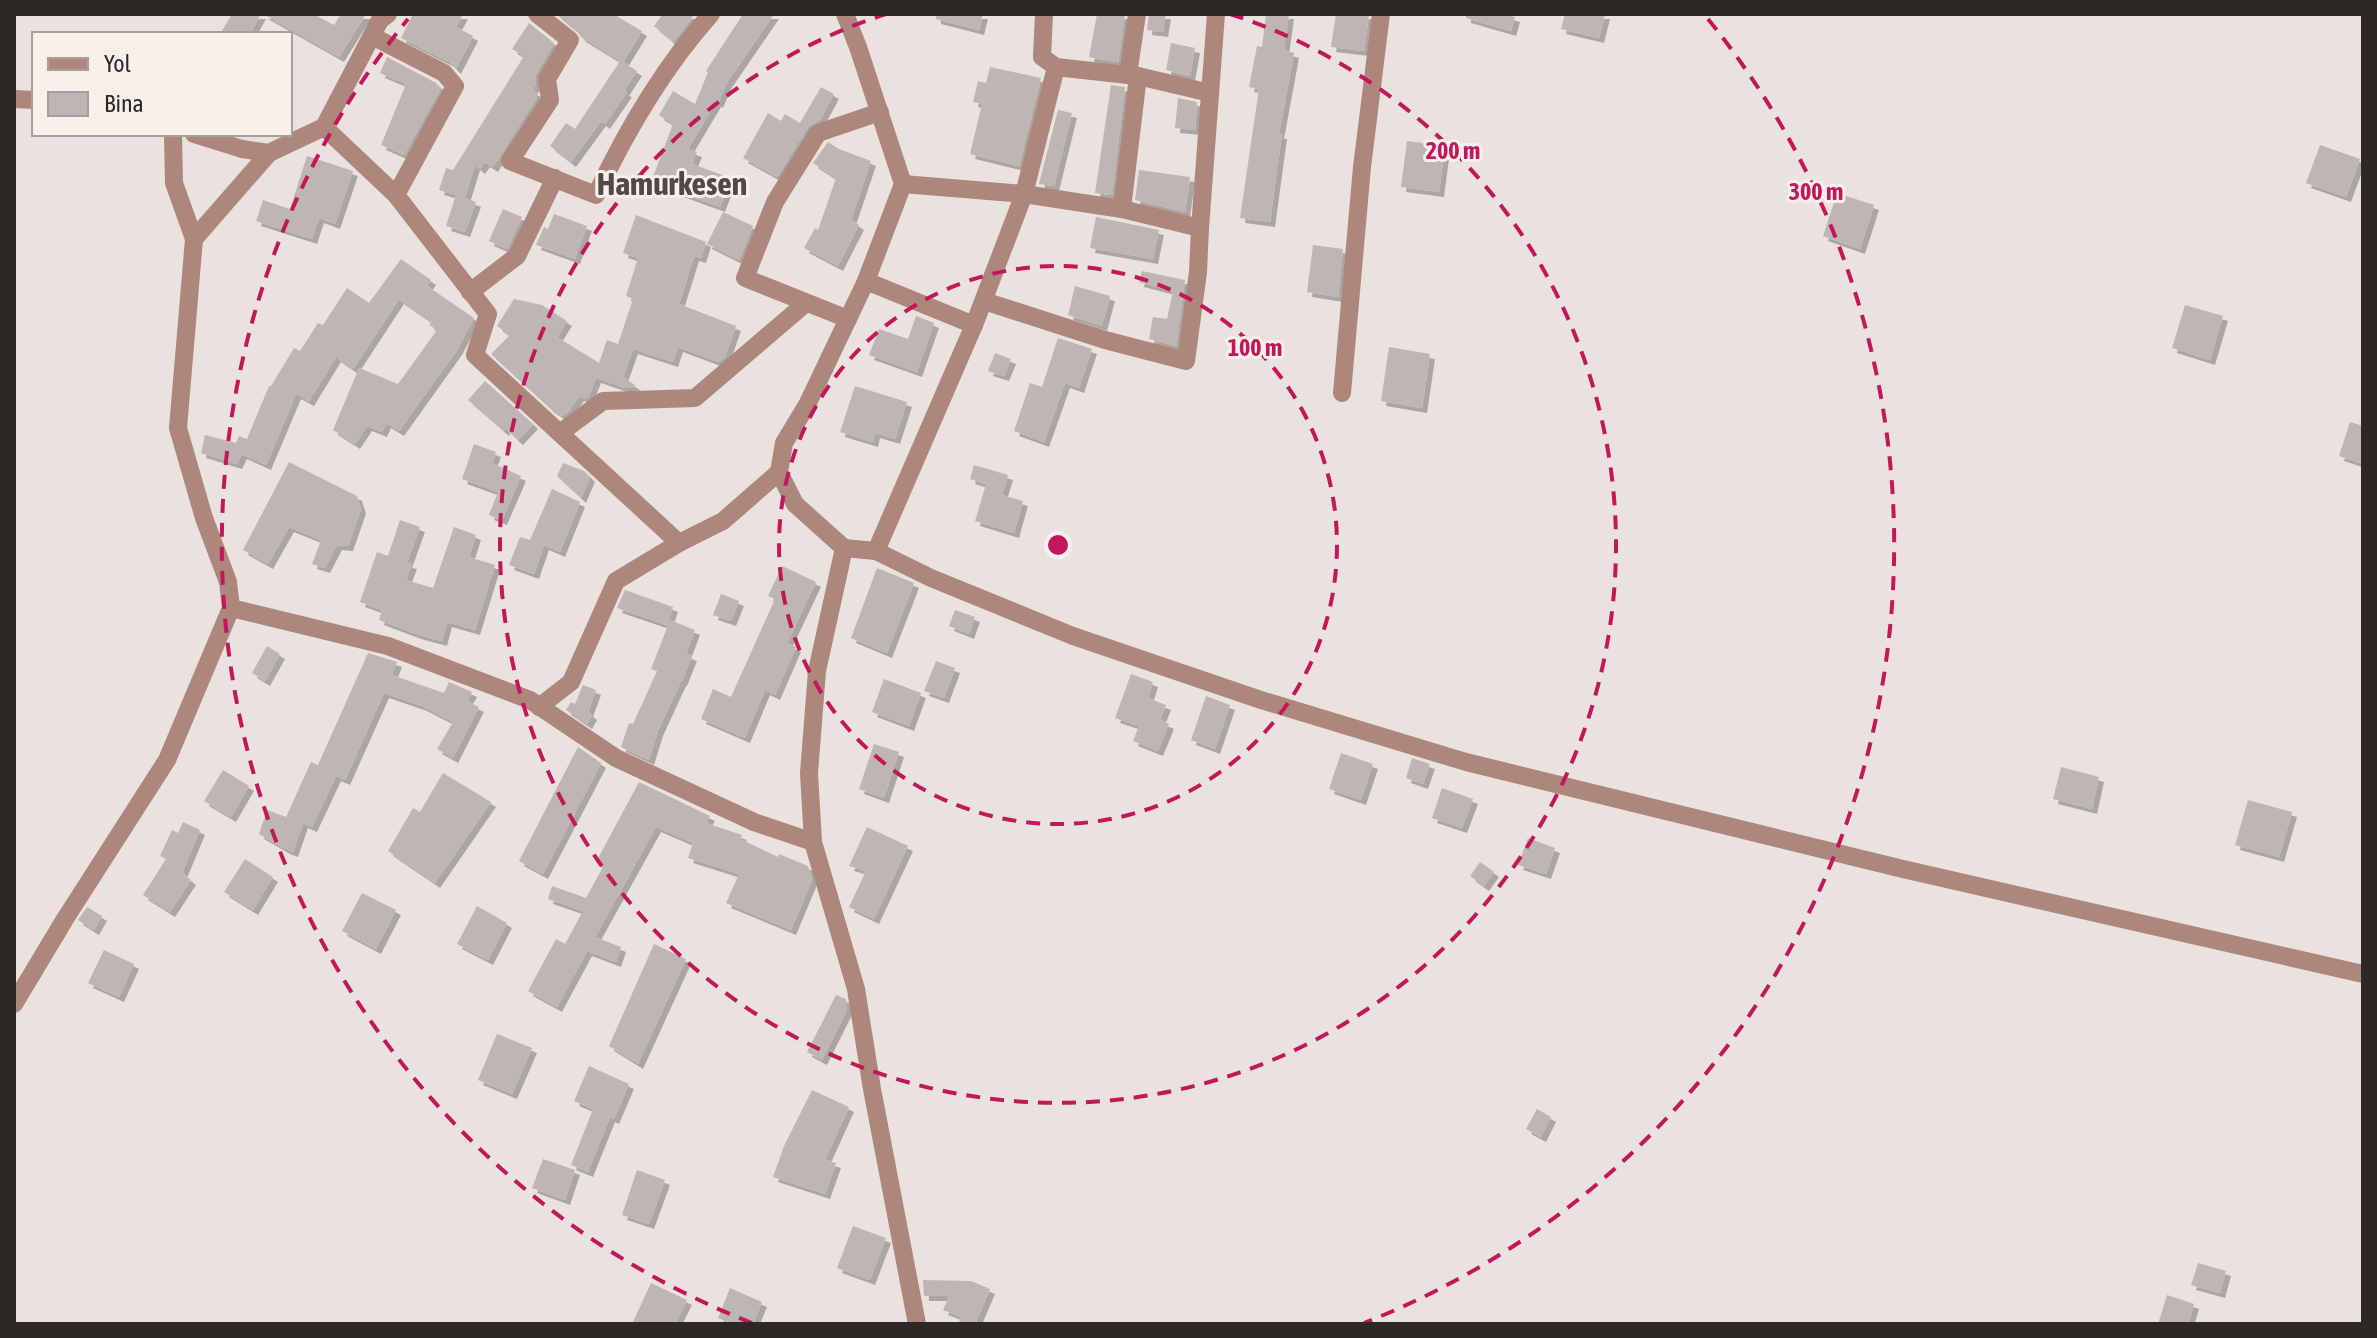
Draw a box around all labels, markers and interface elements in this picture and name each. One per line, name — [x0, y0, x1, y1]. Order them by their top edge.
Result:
legend — [32, 32, 292, 136]
text: Yol — [104, 50, 132, 77]
text: Bina — [104, 90, 144, 117]
text: 200 m — [1426, 137, 1480, 164]
district label: Hamurkesen — [597, 165, 747, 202]
text: 300 m — [1789, 178, 1843, 205]
text: 100 m — [1228, 334, 1282, 361]
centre of rings — [1044, 531, 1072, 559]

